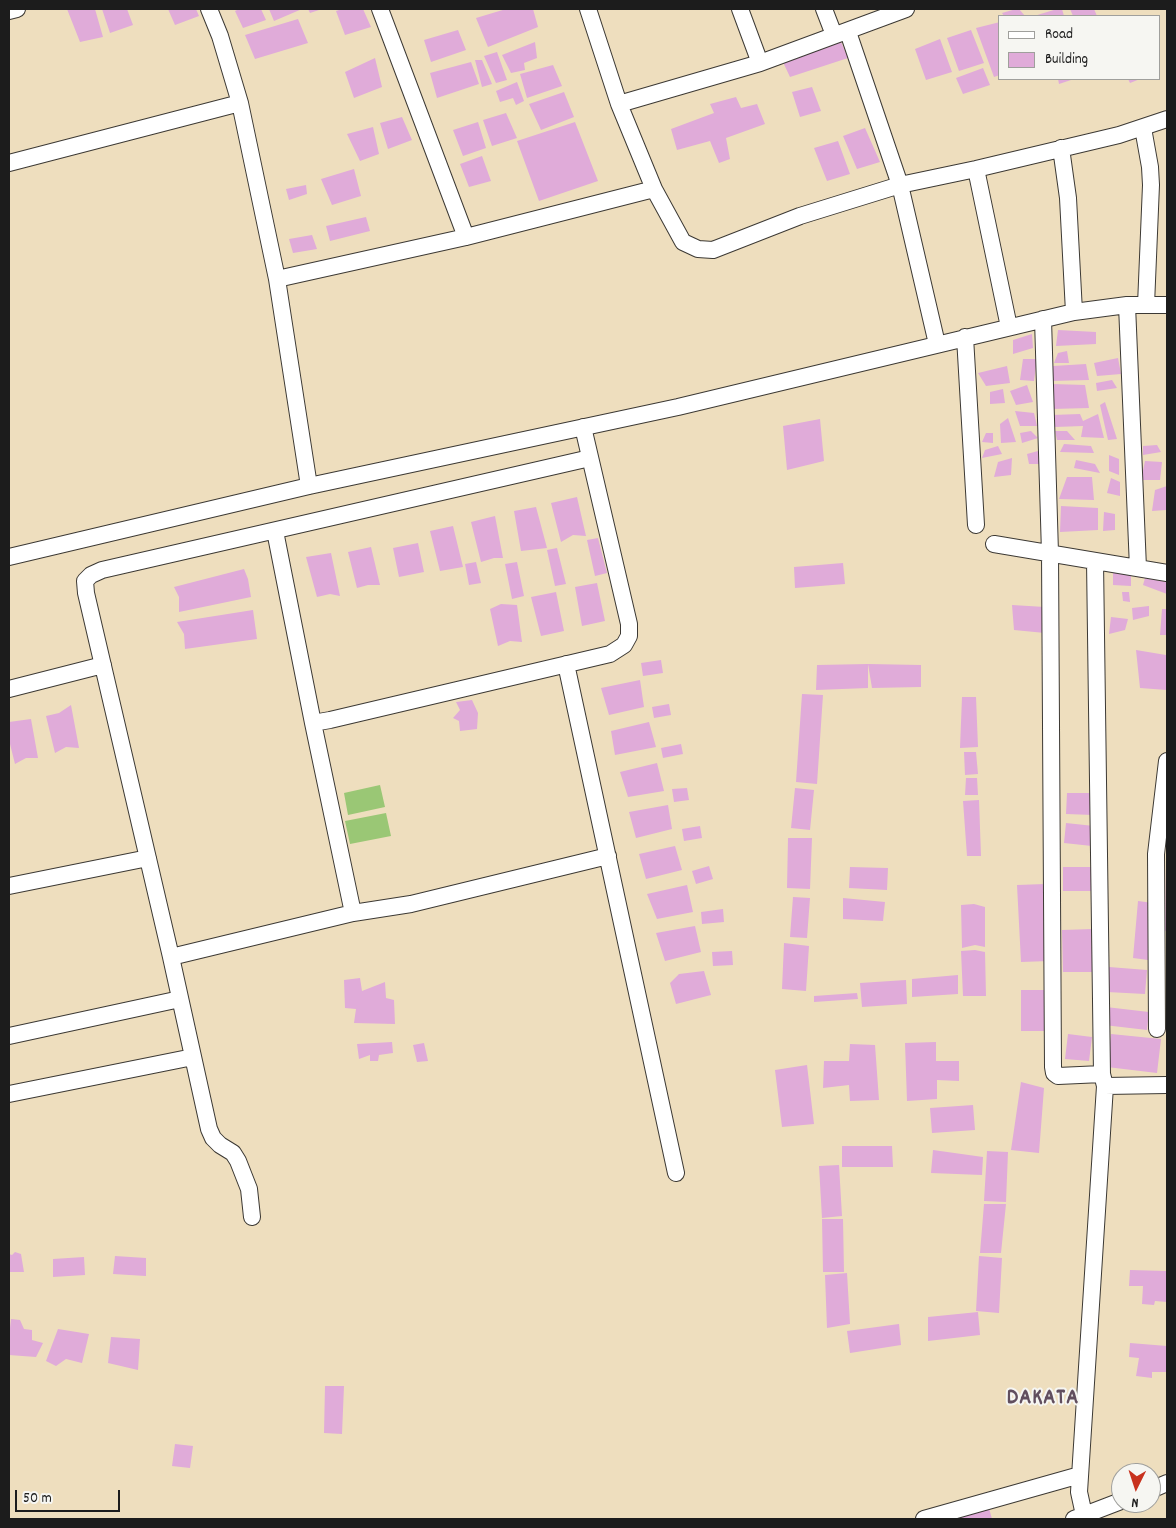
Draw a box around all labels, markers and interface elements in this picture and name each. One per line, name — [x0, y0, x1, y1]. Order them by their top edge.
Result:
legend — [998, 15, 1161, 80]
text: Road — [1045, 24, 1073, 46]
text: Building — [1045, 49, 1088, 71]
district label: DAKATA — [1006, 1387, 1080, 1413]
north arrow — [1111, 1463, 1161, 1513]
scale bar — [18, 1480, 122, 1512]
text: 50 m — [23, 1488, 52, 1510]
text: N — [1131, 1492, 1139, 1512]

